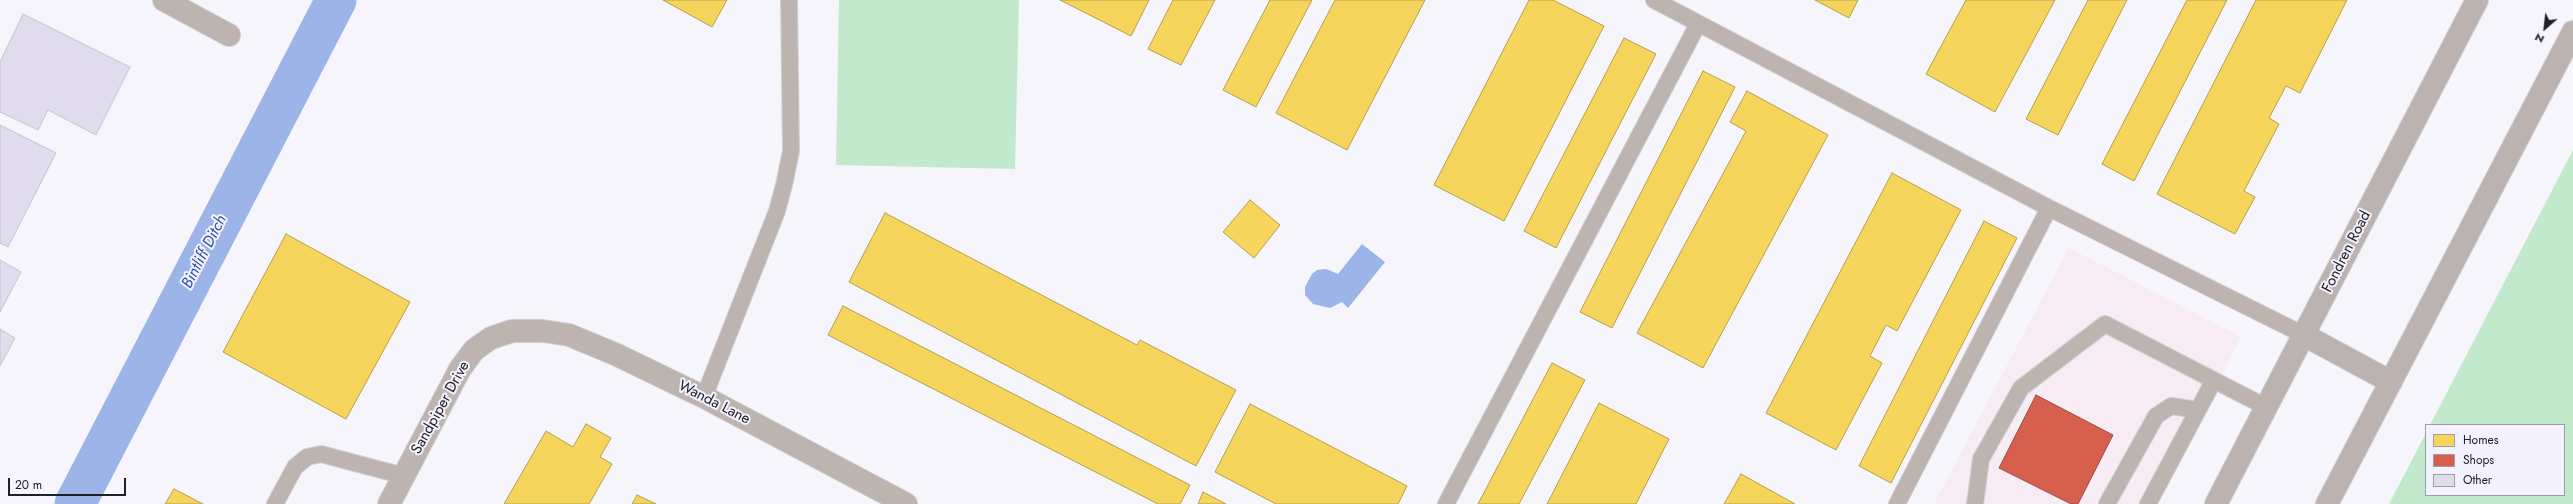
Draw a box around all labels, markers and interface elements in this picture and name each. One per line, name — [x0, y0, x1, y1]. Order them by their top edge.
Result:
north arrow — [2525, 8, 2565, 48]
text: N — [2532, 29, 2547, 48]
street label: Fondren Road — [2319, 208, 2375, 296]
water label: Bintliff Ditch — [178, 212, 232, 292]
street label: Sandpiper Drive — [408, 358, 474, 458]
street label: Wanda Lane — [675, 377, 753, 429]
legend — [2425, 424, 2565, 496]
text: Homes — [2463, 431, 2499, 449]
text: Shops — [2463, 451, 2494, 469]
scale bar — [10, 470, 128, 496]
text: Other — [2463, 471, 2492, 489]
text: 20 m — [15, 476, 42, 494]

